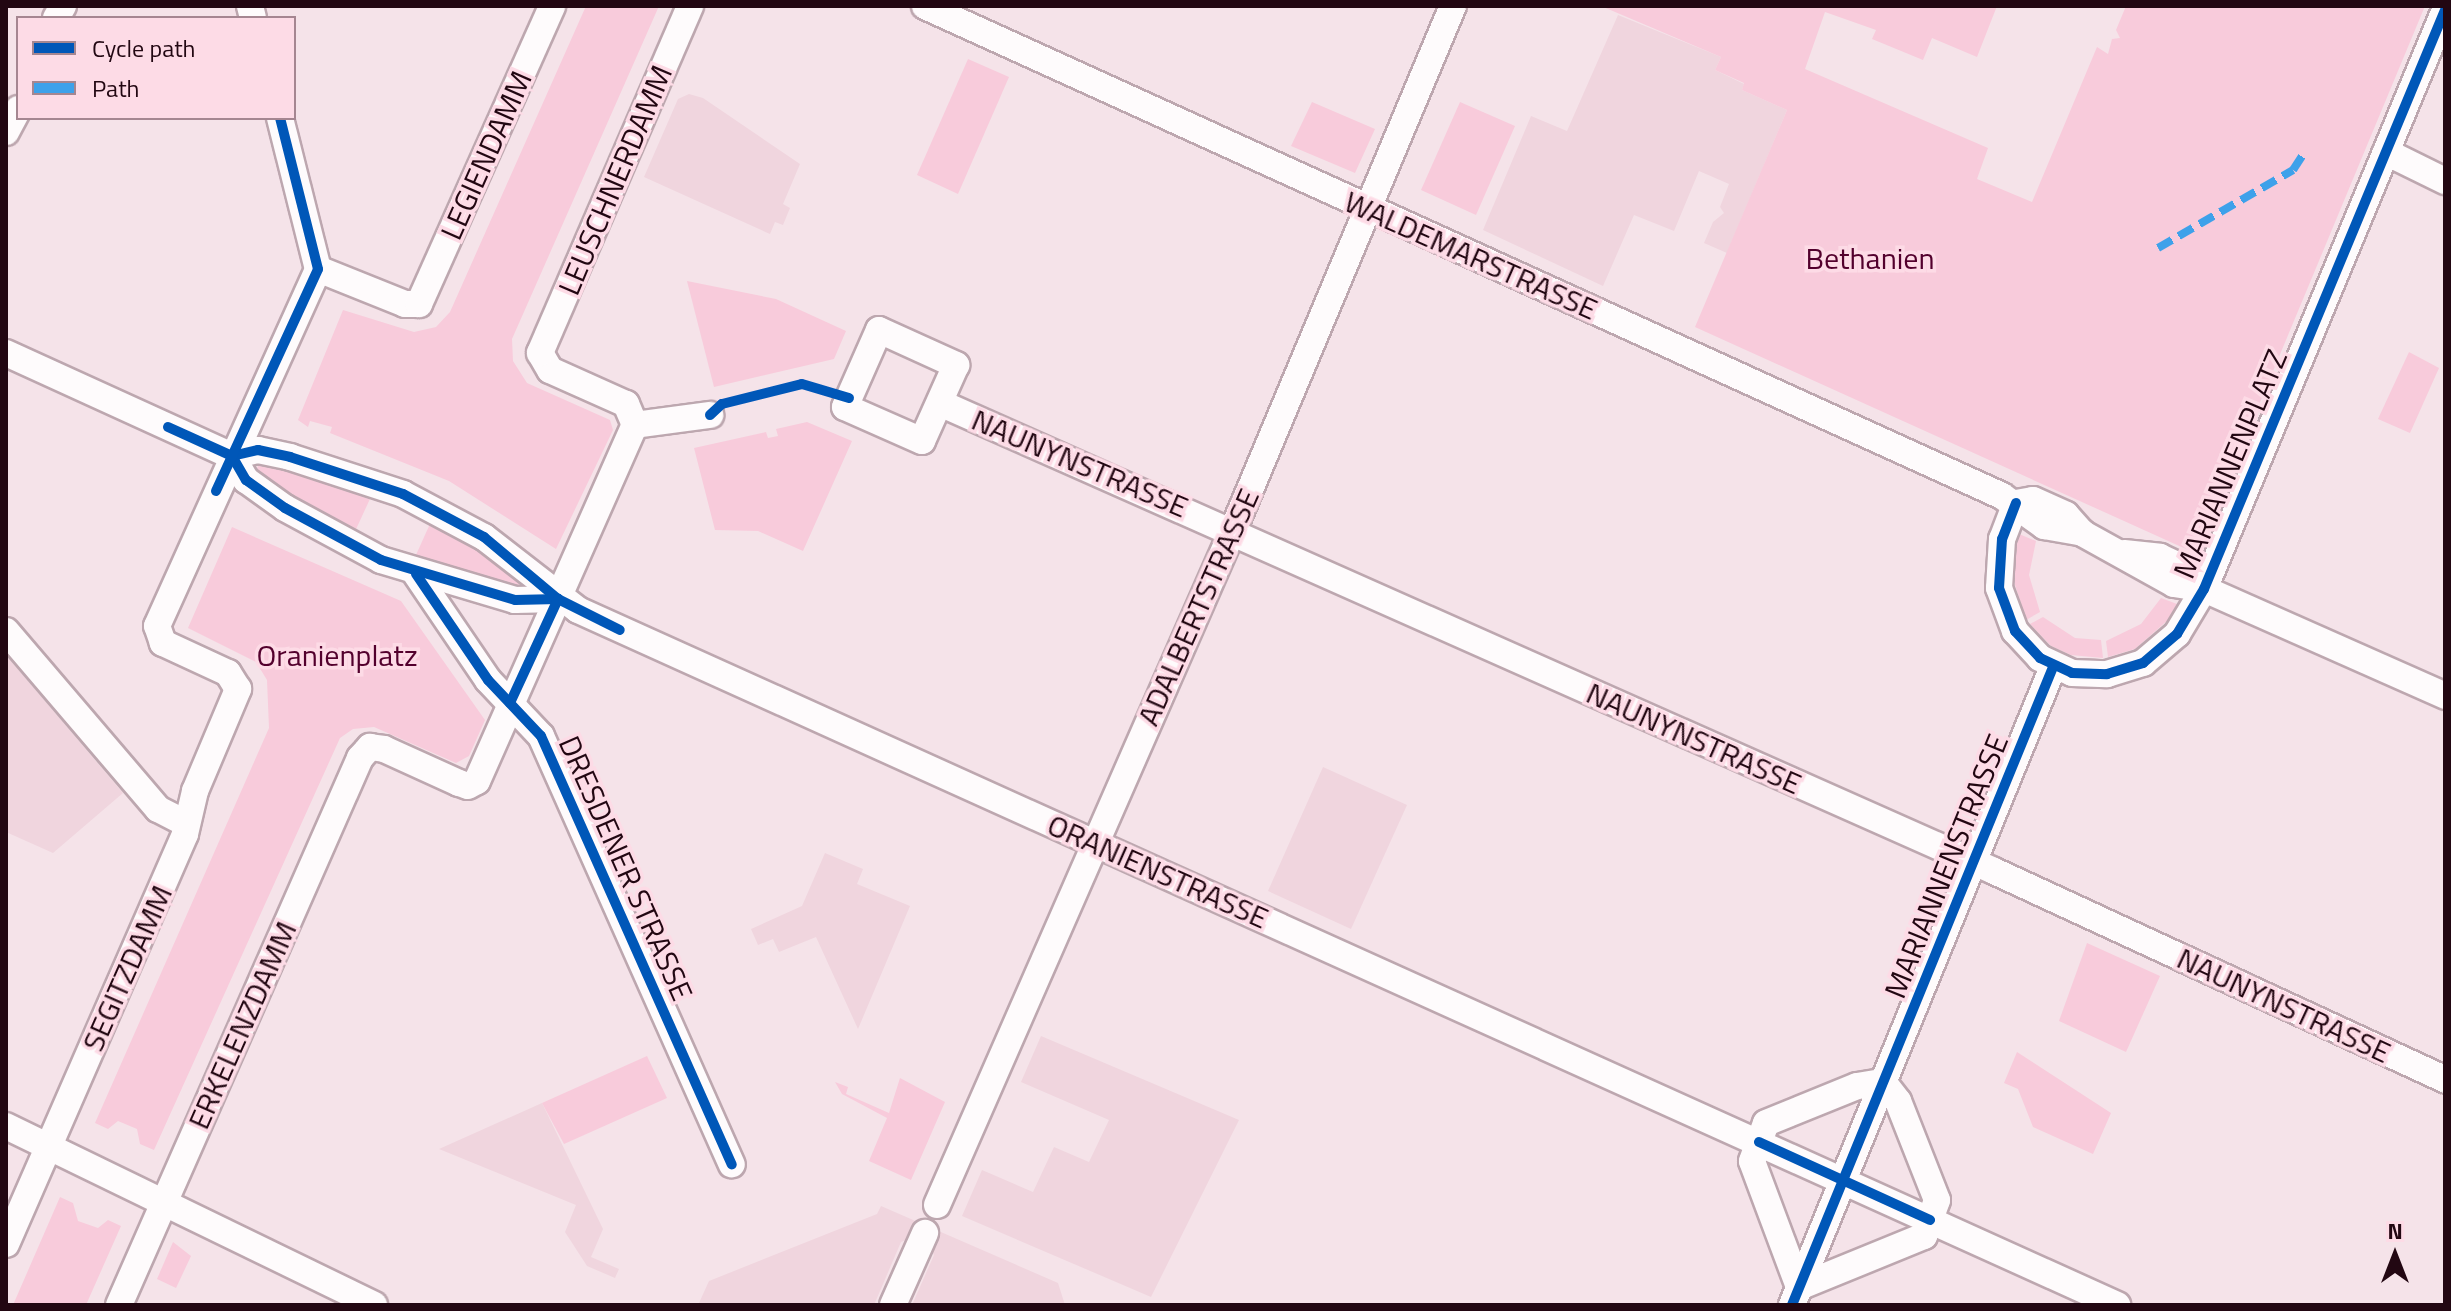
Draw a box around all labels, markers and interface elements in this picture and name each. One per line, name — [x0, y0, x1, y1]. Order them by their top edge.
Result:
legend — [16, 16, 296, 120]
text: Cycle path — [92, 30, 195, 66]
street label: LEUSCHNERDAMM — [550, 60, 680, 300]
street label: LEGIENDAMM — [433, 65, 539, 245]
text: Path — [92, 70, 139, 106]
street label: WALDEMARSTRASSE — [1339, 183, 1603, 327]
park label: Bethanien — [1805, 240, 1935, 276]
street label: MARIANNENPLATZ — [2166, 344, 2294, 584]
street label: NAUNYNSTRASSE — [967, 401, 1193, 525]
street label: ADALBERTSTRASSE — [1130, 483, 1266, 731]
park label: Oranienplatz — [256, 637, 418, 673]
street label: NAUNYNSTRASSE — [1581, 675, 1807, 801]
street label: MARIANNENSTRASSE — [1877, 729, 2015, 1003]
street label: DRESDENER STRASSE — [551, 730, 701, 1006]
street label: ORANIENSTRASSE — [1042, 806, 1274, 936]
street label: SEGITZDAMM — [74, 880, 180, 1056]
street label: ERKELENZDAMM — [180, 916, 304, 1134]
street label: NAUNYNSTRASSE — [2172, 940, 2396, 1070]
text: N — [2387, 1214, 2403, 1248]
north arrow — [2355, 1215, 2435, 1295]

